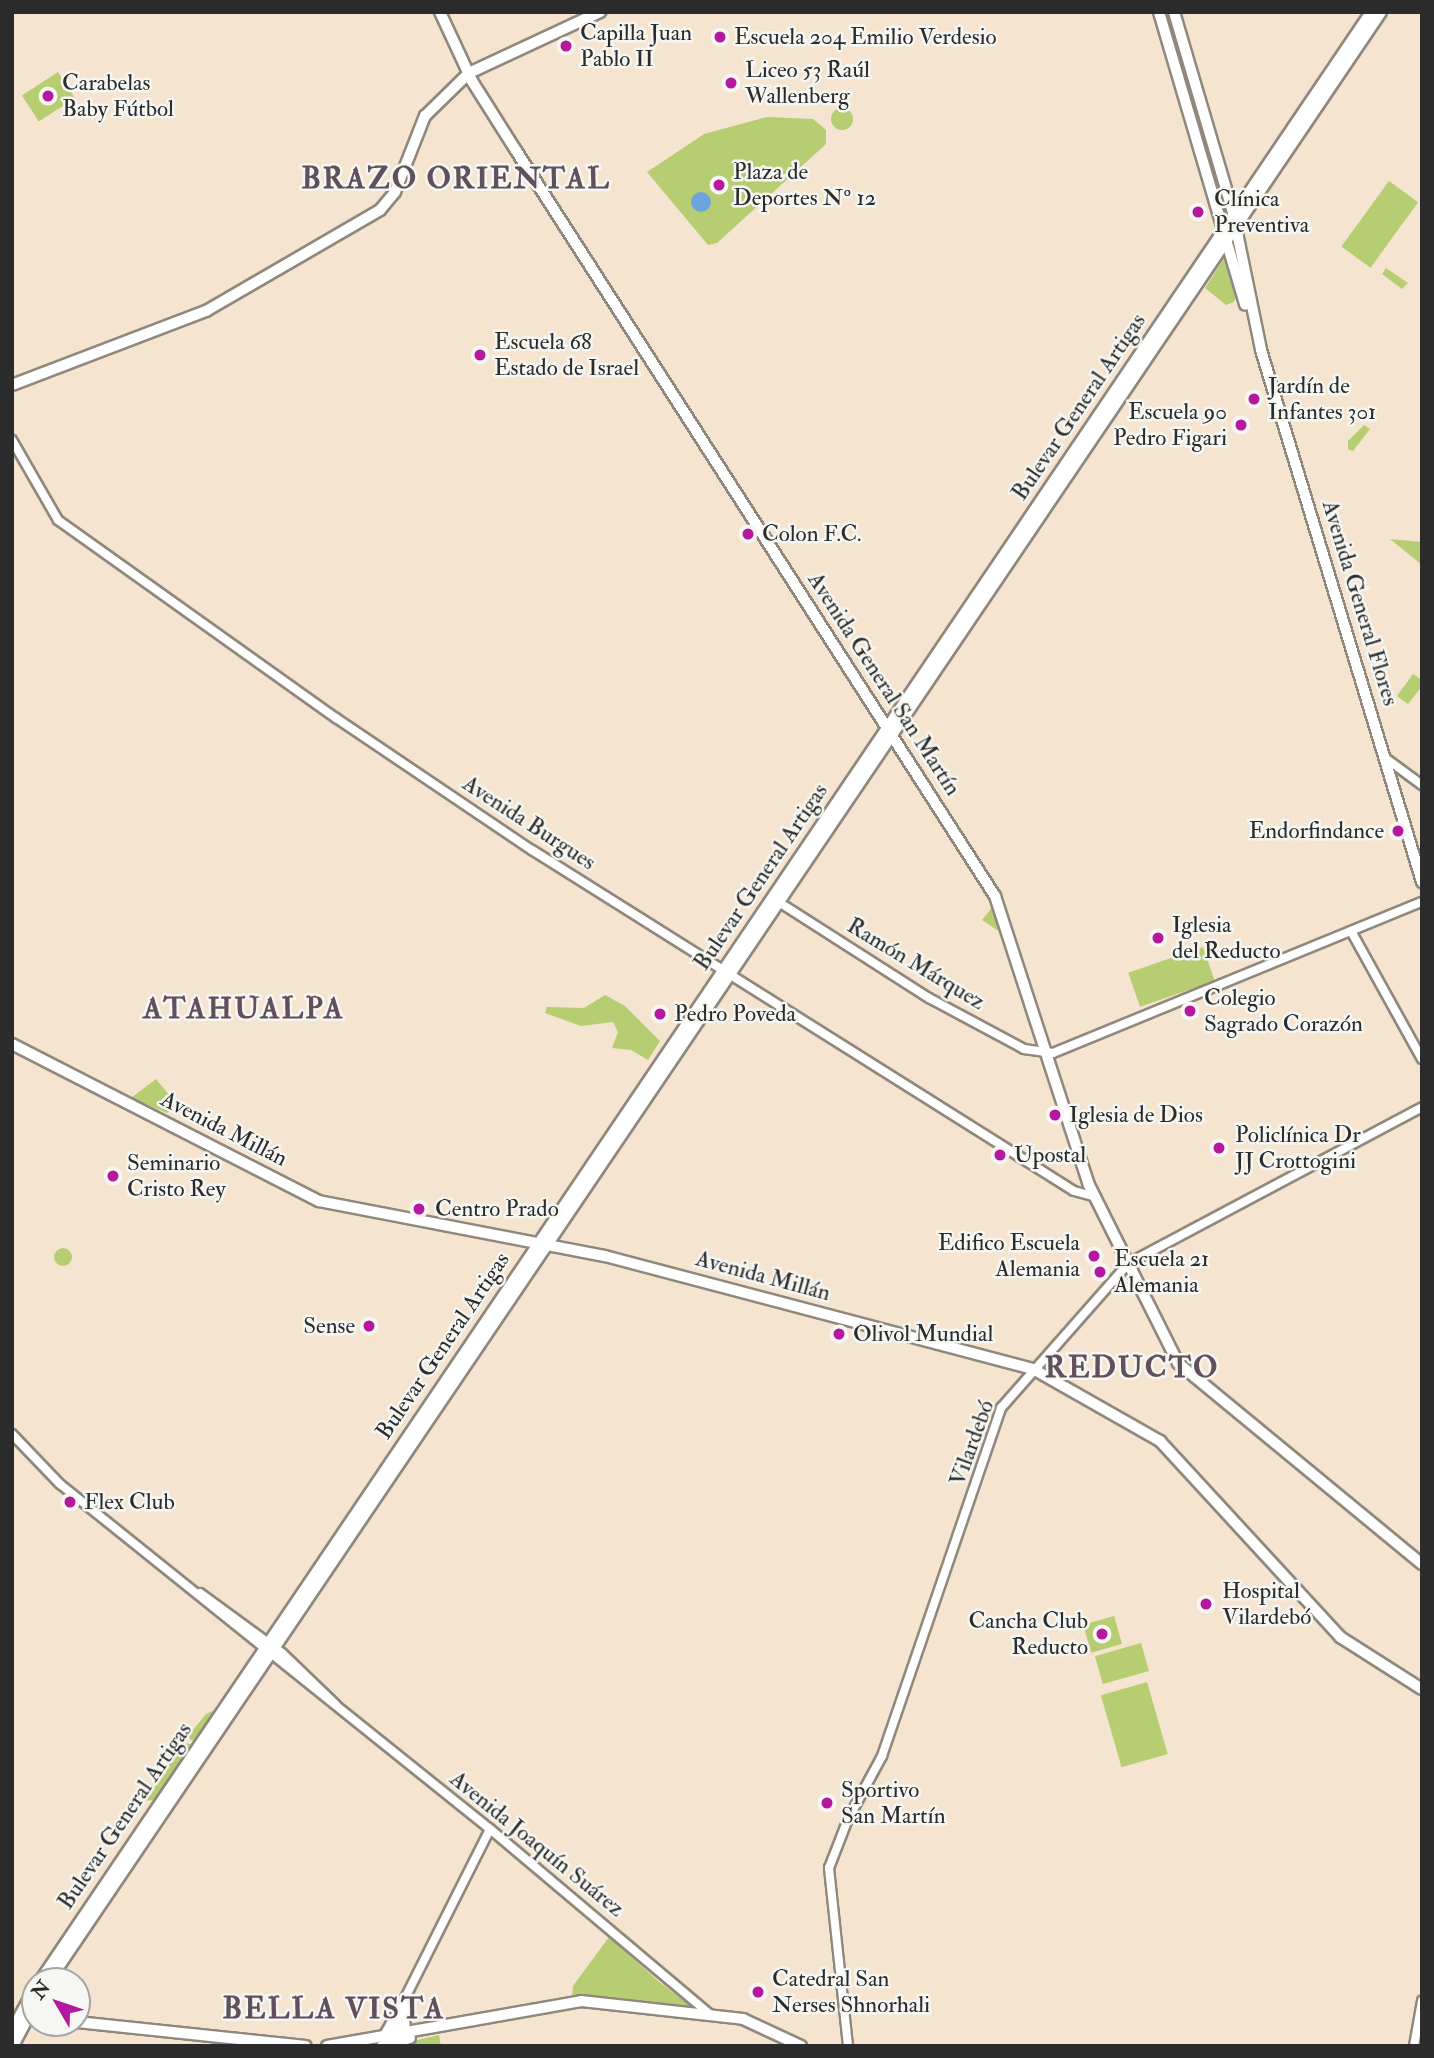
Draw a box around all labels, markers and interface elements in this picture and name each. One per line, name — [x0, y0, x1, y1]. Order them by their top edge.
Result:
place label: Capilla Juan Pablo II — [580, 19, 692, 73]
place label: Escuela 204 Emilio Verdesio — [734, 23, 997, 51]
marker: Escuela 204 Emilio Verdesio — [712, 29, 728, 45]
marker: Capilla Juan Pablo II — [558, 38, 574, 54]
place label: Liceo 53 Raúl Wallenberg — [745, 56, 870, 110]
place label: Carabelas Baby Fútbol — [62, 69, 174, 123]
marker: Liceo 53 Raúl Wallenberg — [723, 75, 739, 91]
marker: Carabelas Baby Fútbol — [40, 88, 56, 104]
place label: Plaza de Deportes Nº 12 — [733, 158, 876, 212]
district label: BRAZO ORIENTAL — [303, 161, 609, 197]
marker: Plaza de Deportes Nº 12 — [711, 177, 727, 193]
place label: Clínica Preventiva — [1214, 185, 1309, 239]
marker: Clínica Preventiva — [1188, 202, 1208, 222]
street label: Bulevar General Artigas — [1006, 308, 1152, 506]
place label: Escuela 68 Estado de Israel — [494, 328, 639, 382]
marker: Escuela 68 Estado de Israel — [472, 347, 488, 363]
place label: Jardín de Infantes 301 — [1268, 372, 1376, 426]
marker: Jardín de Infantes 301 — [1246, 391, 1262, 407]
place label: Escuela 90 Pedro Figari — [1113, 398, 1227, 452]
marker: Escuela 90 Pedro Figari — [1233, 417, 1249, 433]
street label: Avenida General Flores — [1316, 497, 1404, 709]
place label: Colon F.C. — [762, 520, 862, 548]
marker: Colon F.C. — [740, 526, 756, 542]
street label: Avenida General San Martín — [801, 567, 967, 801]
street label: Avenida Burgues — [457, 770, 601, 876]
street label: Bulevar General Artigas — [688, 778, 834, 976]
place label: Endorfindance — [1249, 817, 1384, 845]
marker: Endorfindance — [1390, 823, 1406, 839]
place label: Iglesia del Reducto — [1172, 911, 1281, 965]
street label: Ramón Márquez — [842, 912, 990, 1016]
marker: Iglesia del Reducto — [1150, 930, 1166, 946]
place label: Colegio Sagrado Corazón — [1204, 984, 1363, 1038]
district label: ATAHUALPA — [144, 991, 344, 1027]
place label: Pedro Poveda — [674, 1000, 796, 1028]
marker: Colegio Sagrado Corazón — [1182, 1003, 1198, 1019]
marker: Pedro Poveda — [652, 1006, 668, 1022]
street label: Avenida Millán — [156, 1085, 292, 1173]
place label: Iglesia de Dios — [1069, 1101, 1203, 1129]
marker: Iglesia de Dios — [1047, 1107, 1063, 1123]
place label: Policlínica Dr JJ Crottogini — [1235, 1121, 1361, 1175]
marker: Policlínica Dr JJ Crottogini — [1209, 1138, 1229, 1158]
place label: Upostal — [1014, 1141, 1086, 1169]
marker: Upostal — [992, 1147, 1008, 1163]
place label: Seminario Cristo Rey — [127, 1149, 226, 1203]
marker: Seminario Cristo Rey — [105, 1168, 121, 1184]
place label: Centro Prado — [435, 1195, 559, 1223]
marker: Centro Prado — [409, 1199, 429, 1219]
place label: Edifico Escuela Alemania — [938, 1229, 1080, 1283]
street label: Avenida Millán — [693, 1245, 833, 1307]
place label: Escuela 21 Alemania — [1114, 1245, 1209, 1299]
street label: Bulevar General Artigas — [370, 1247, 516, 1445]
marker: Edifico Escuela Alemania — [1086, 1248, 1102, 1264]
marker: Escuela 21 Alemania — [1092, 1264, 1108, 1280]
place label: Sense — [303, 1312, 355, 1340]
marker: Sense — [361, 1318, 377, 1334]
place label: Olivol Mundial — [853, 1320, 993, 1348]
marker: Olivol Mundial — [831, 1326, 847, 1342]
district label: REDUCTO — [1045, 1350, 1219, 1386]
street label: Vilardebó — [944, 1396, 1000, 1490]
place label: Flex Club — [84, 1488, 175, 1516]
marker: Flex Club — [62, 1494, 78, 1510]
place label: Hospital Vilardebó — [1222, 1577, 1311, 1631]
marker: Hospital Vilardebó — [1196, 1594, 1216, 1614]
place label: Cancha Club Reducto — [969, 1607, 1088, 1661]
marker: Cancha Club Reducto — [1094, 1626, 1110, 1642]
street label: Bulevar General Artigas — [52, 1717, 198, 1915]
street label: Avenida Joaquín Suárez — [444, 1765, 630, 1923]
place label: Sportivo San Martín — [841, 1776, 946, 1830]
marker: Sportivo San Martín — [819, 1795, 835, 1811]
place label: Catedral San Nerses Shnorhali — [772, 1965, 930, 2019]
north arrow — [21, 1967, 91, 2037]
text: N — [27, 1976, 56, 2004]
marker: Catedral San Nerses Shnorhali — [750, 1984, 766, 2000]
district label: BELLA VISTA — [224, 1991, 444, 2027]

